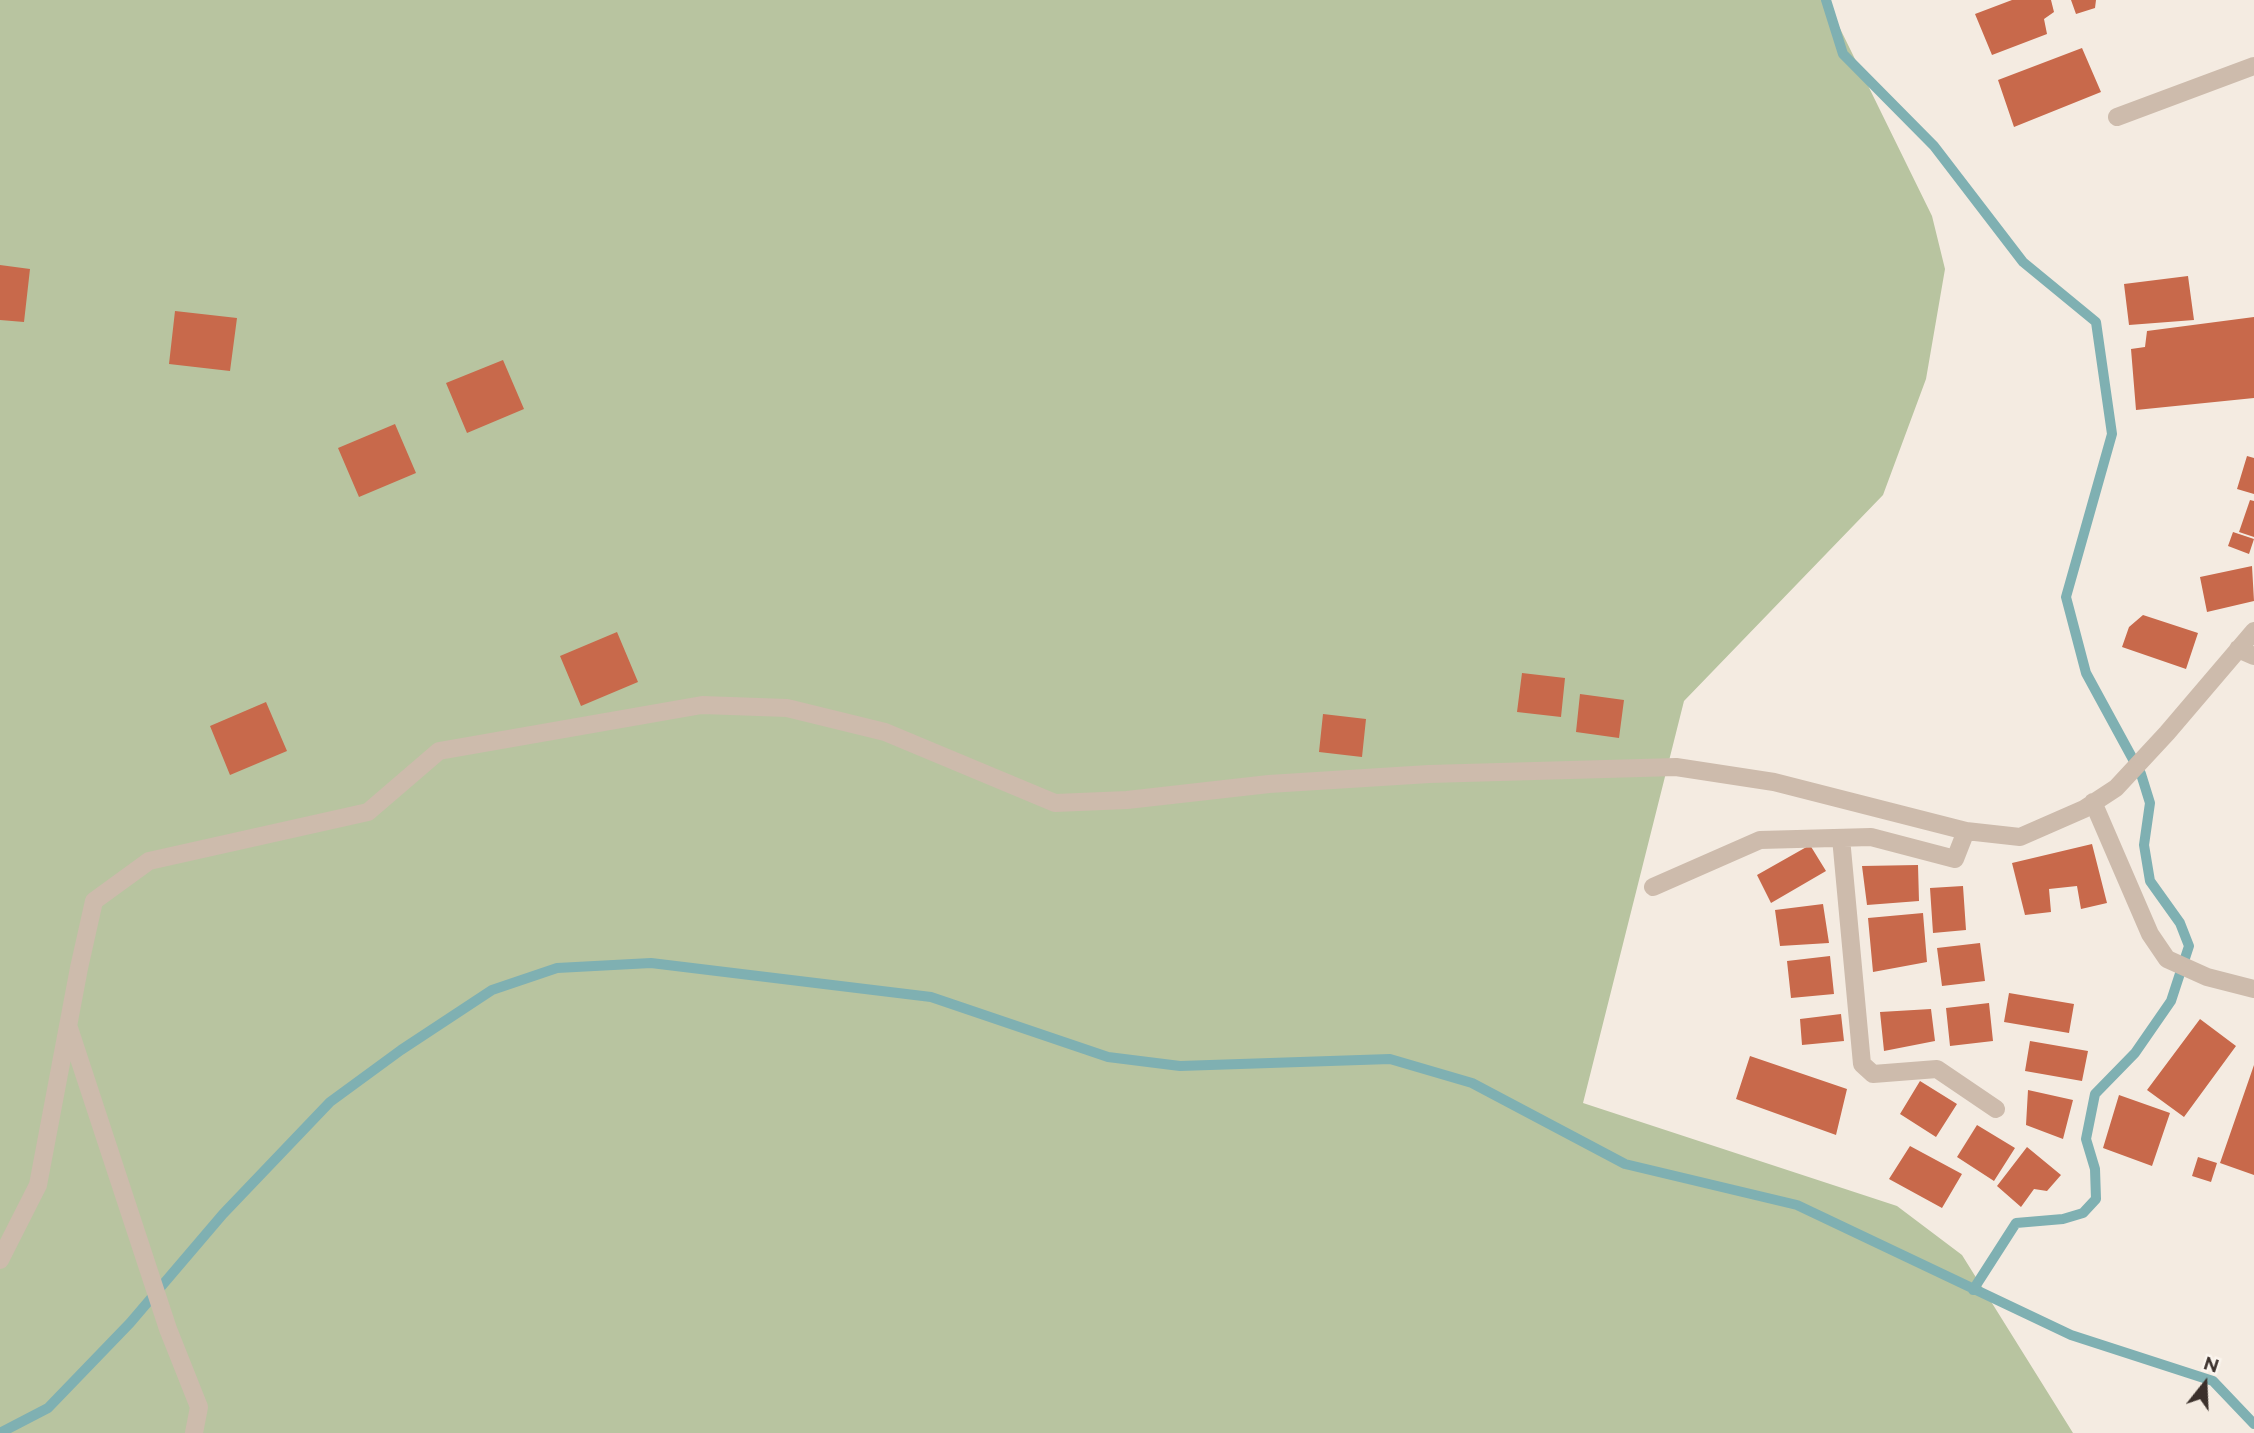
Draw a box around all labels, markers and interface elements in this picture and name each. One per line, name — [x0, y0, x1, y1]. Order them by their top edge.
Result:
north arrow — [2170, 1349, 2240, 1419]
text: N — [2201, 1351, 2222, 1377]

